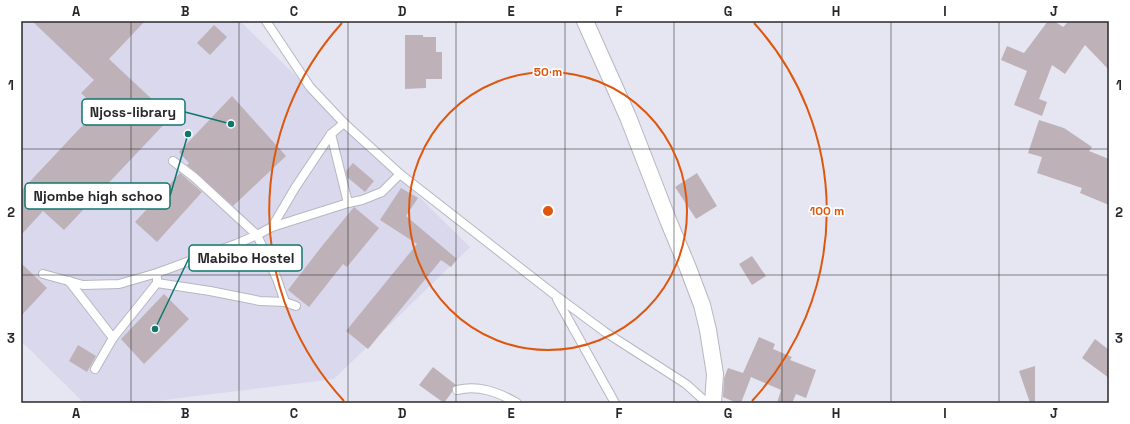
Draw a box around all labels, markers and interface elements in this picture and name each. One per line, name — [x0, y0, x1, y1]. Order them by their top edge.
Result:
text: A — [72, 3, 81, 20]
text: B — [181, 3, 190, 20]
text: C — [290, 3, 298, 20]
text: D — [398, 3, 407, 20]
text: E — [507, 3, 515, 20]
text: F — [616, 3, 623, 20]
text: G — [724, 3, 732, 20]
text: H — [832, 3, 840, 20]
text: I — [943, 3, 947, 20]
text: J — [1050, 3, 1058, 20]
text: 50 m — [534, 64, 562, 80]
text: 1 — [8, 77, 14, 94]
text: 1 — [1116, 77, 1122, 94]
callout: Njoss-library — [82, 99, 185, 125]
text: Njoss-library — [90, 103, 176, 121]
callout: Njombe high schoo — [25, 183, 170, 209]
text: Njombe high schoo — [34, 187, 162, 205]
text: 100 m — [810, 203, 844, 219]
text: 2 — [7, 204, 15, 221]
centre of rings — [541, 204, 555, 218]
text: 2 — [1115, 204, 1123, 221]
callout: Mabibo Hostel — [189, 245, 302, 271]
text: Mabibo Hostel — [197, 249, 295, 267]
text: 3 — [7, 330, 15, 347]
text: 3 — [1115, 330, 1123, 347]
text: A — [72, 405, 81, 422]
text: B — [181, 405, 190, 422]
text: C — [290, 405, 298, 422]
text: D — [398, 405, 407, 422]
text: E — [507, 405, 515, 422]
text: F — [616, 405, 623, 422]
text: G — [724, 405, 732, 422]
text: H — [832, 405, 840, 422]
text: I — [943, 405, 947, 422]
text: J — [1050, 405, 1058, 422]

